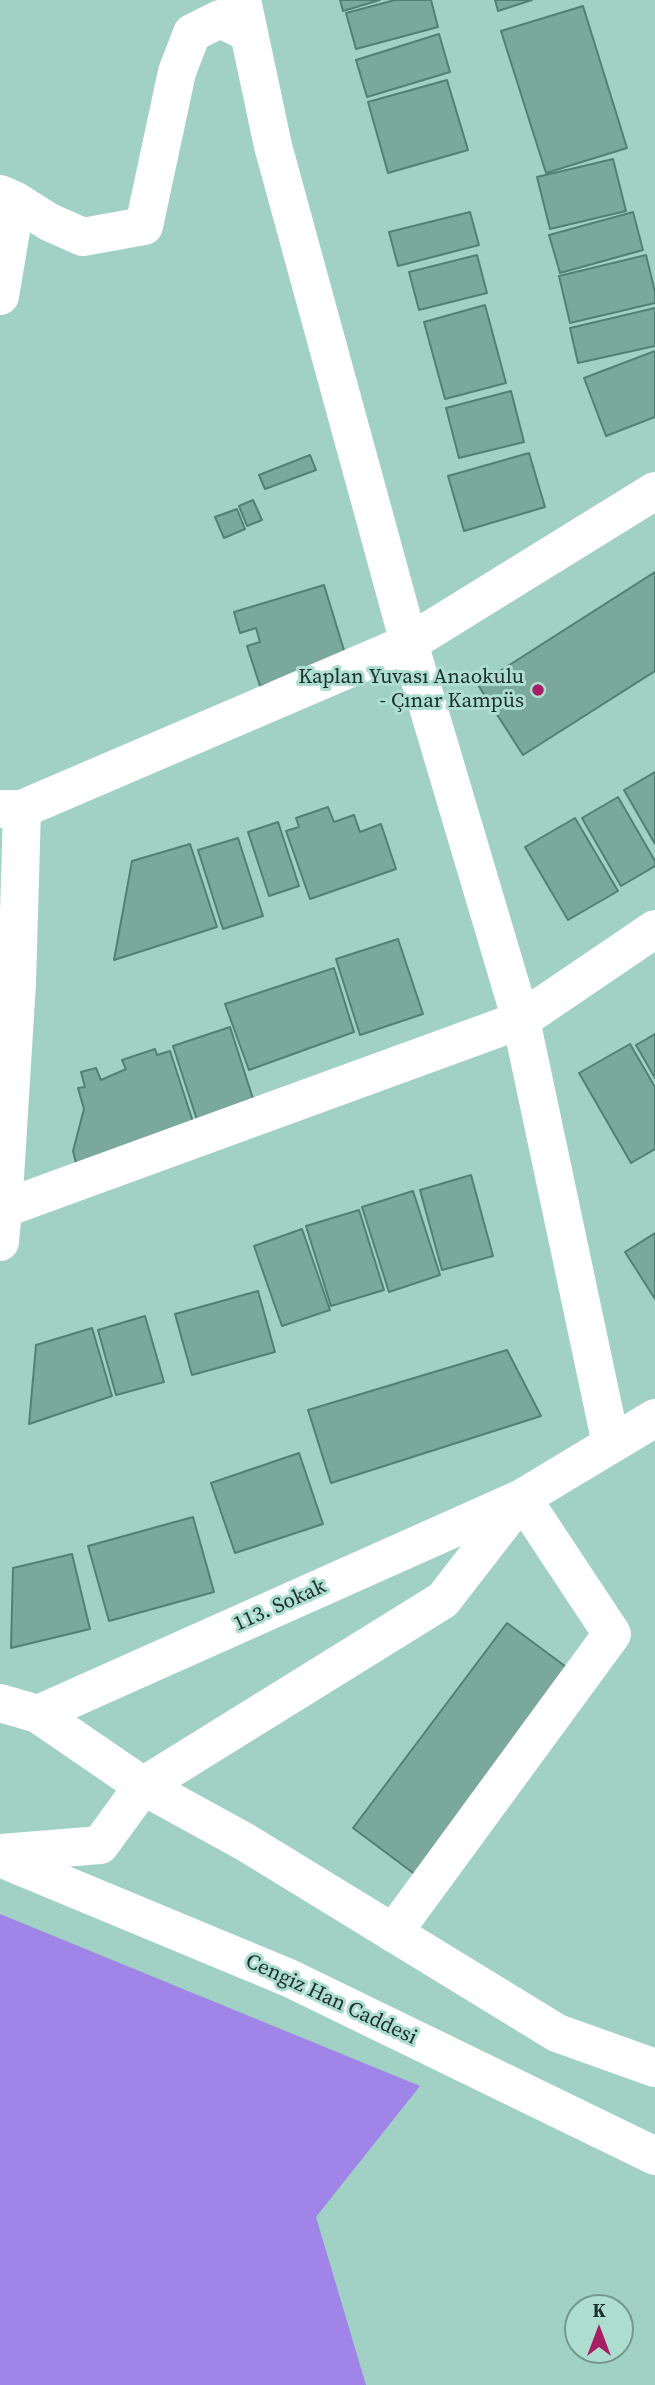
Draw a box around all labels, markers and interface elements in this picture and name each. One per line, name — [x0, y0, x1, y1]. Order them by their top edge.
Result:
place label: Kaplan Yuvası Anaokulu - Çınar Kampüs — [298, 665, 524, 715]
marker: Kaplan Yuvası Anaokulu - Çınar Kampüs — [530, 682, 546, 698]
street label: 113. Sokak — [230, 1574, 330, 1638]
street label: Cengiz Han Caddesi — [241, 1949, 421, 2051]
north arrow — [564, 2294, 634, 2364]
text: K — [592, 2297, 606, 2323]

